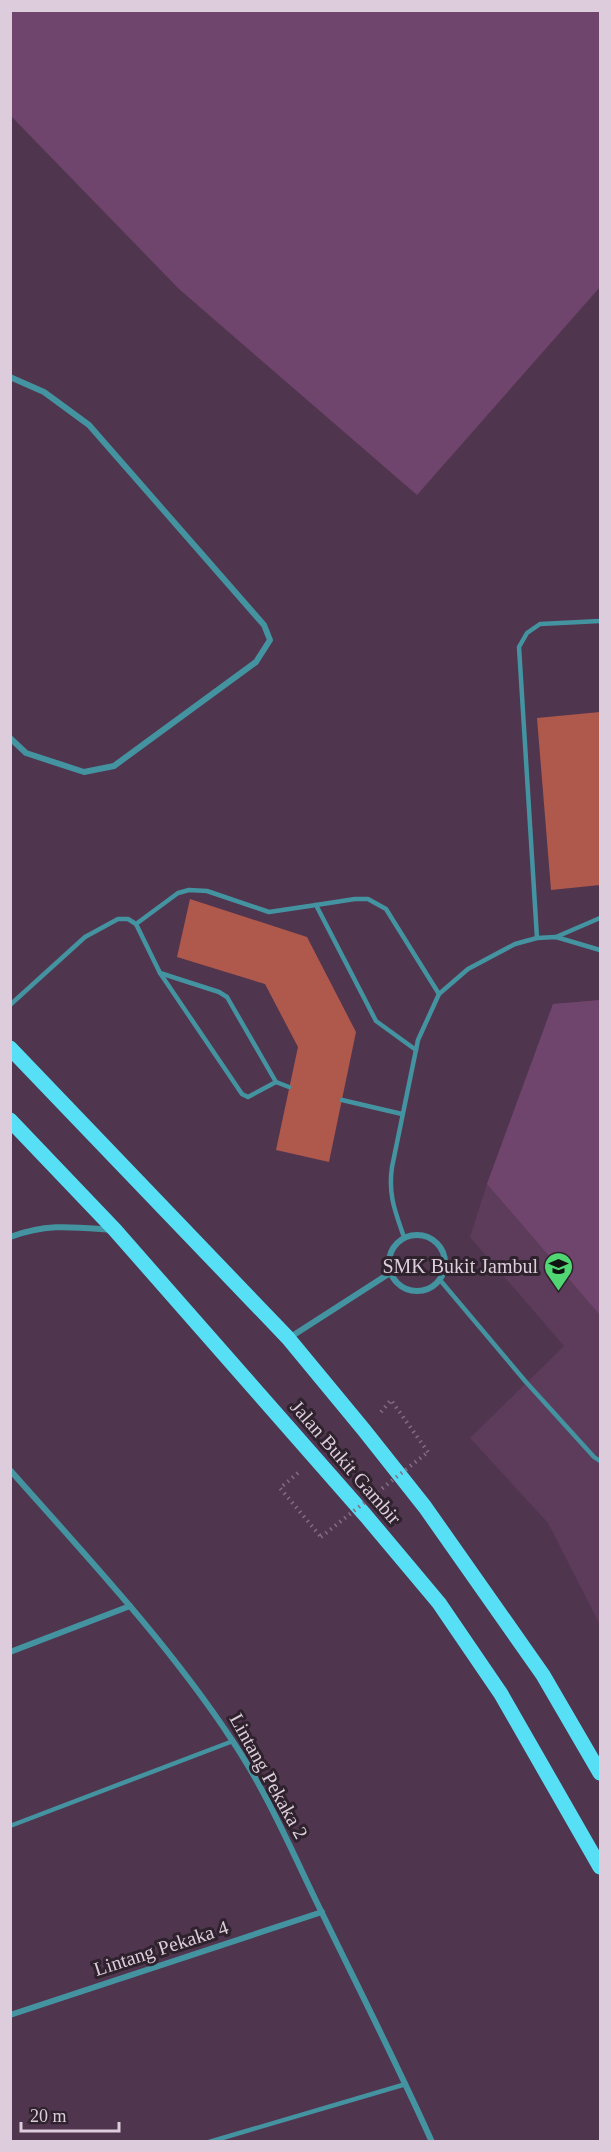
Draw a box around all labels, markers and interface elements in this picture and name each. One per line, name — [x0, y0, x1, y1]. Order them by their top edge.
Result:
school or university icon: SMK Bukit Jambul — [543, 1250, 575, 1292]
place label: SMK Bukit Jambul — [382, 1255, 538, 1277]
street label: Jalan Bukit Gambir — [286, 1396, 406, 1529]
street label: Lintang Pekaka 2 — [225, 1709, 313, 1843]
street label: Lintang Pekaka 4 — [91, 1916, 231, 1981]
scale bar — [21, 2095, 118, 2133]
text: 20 m — [30, 2106, 67, 2126]

